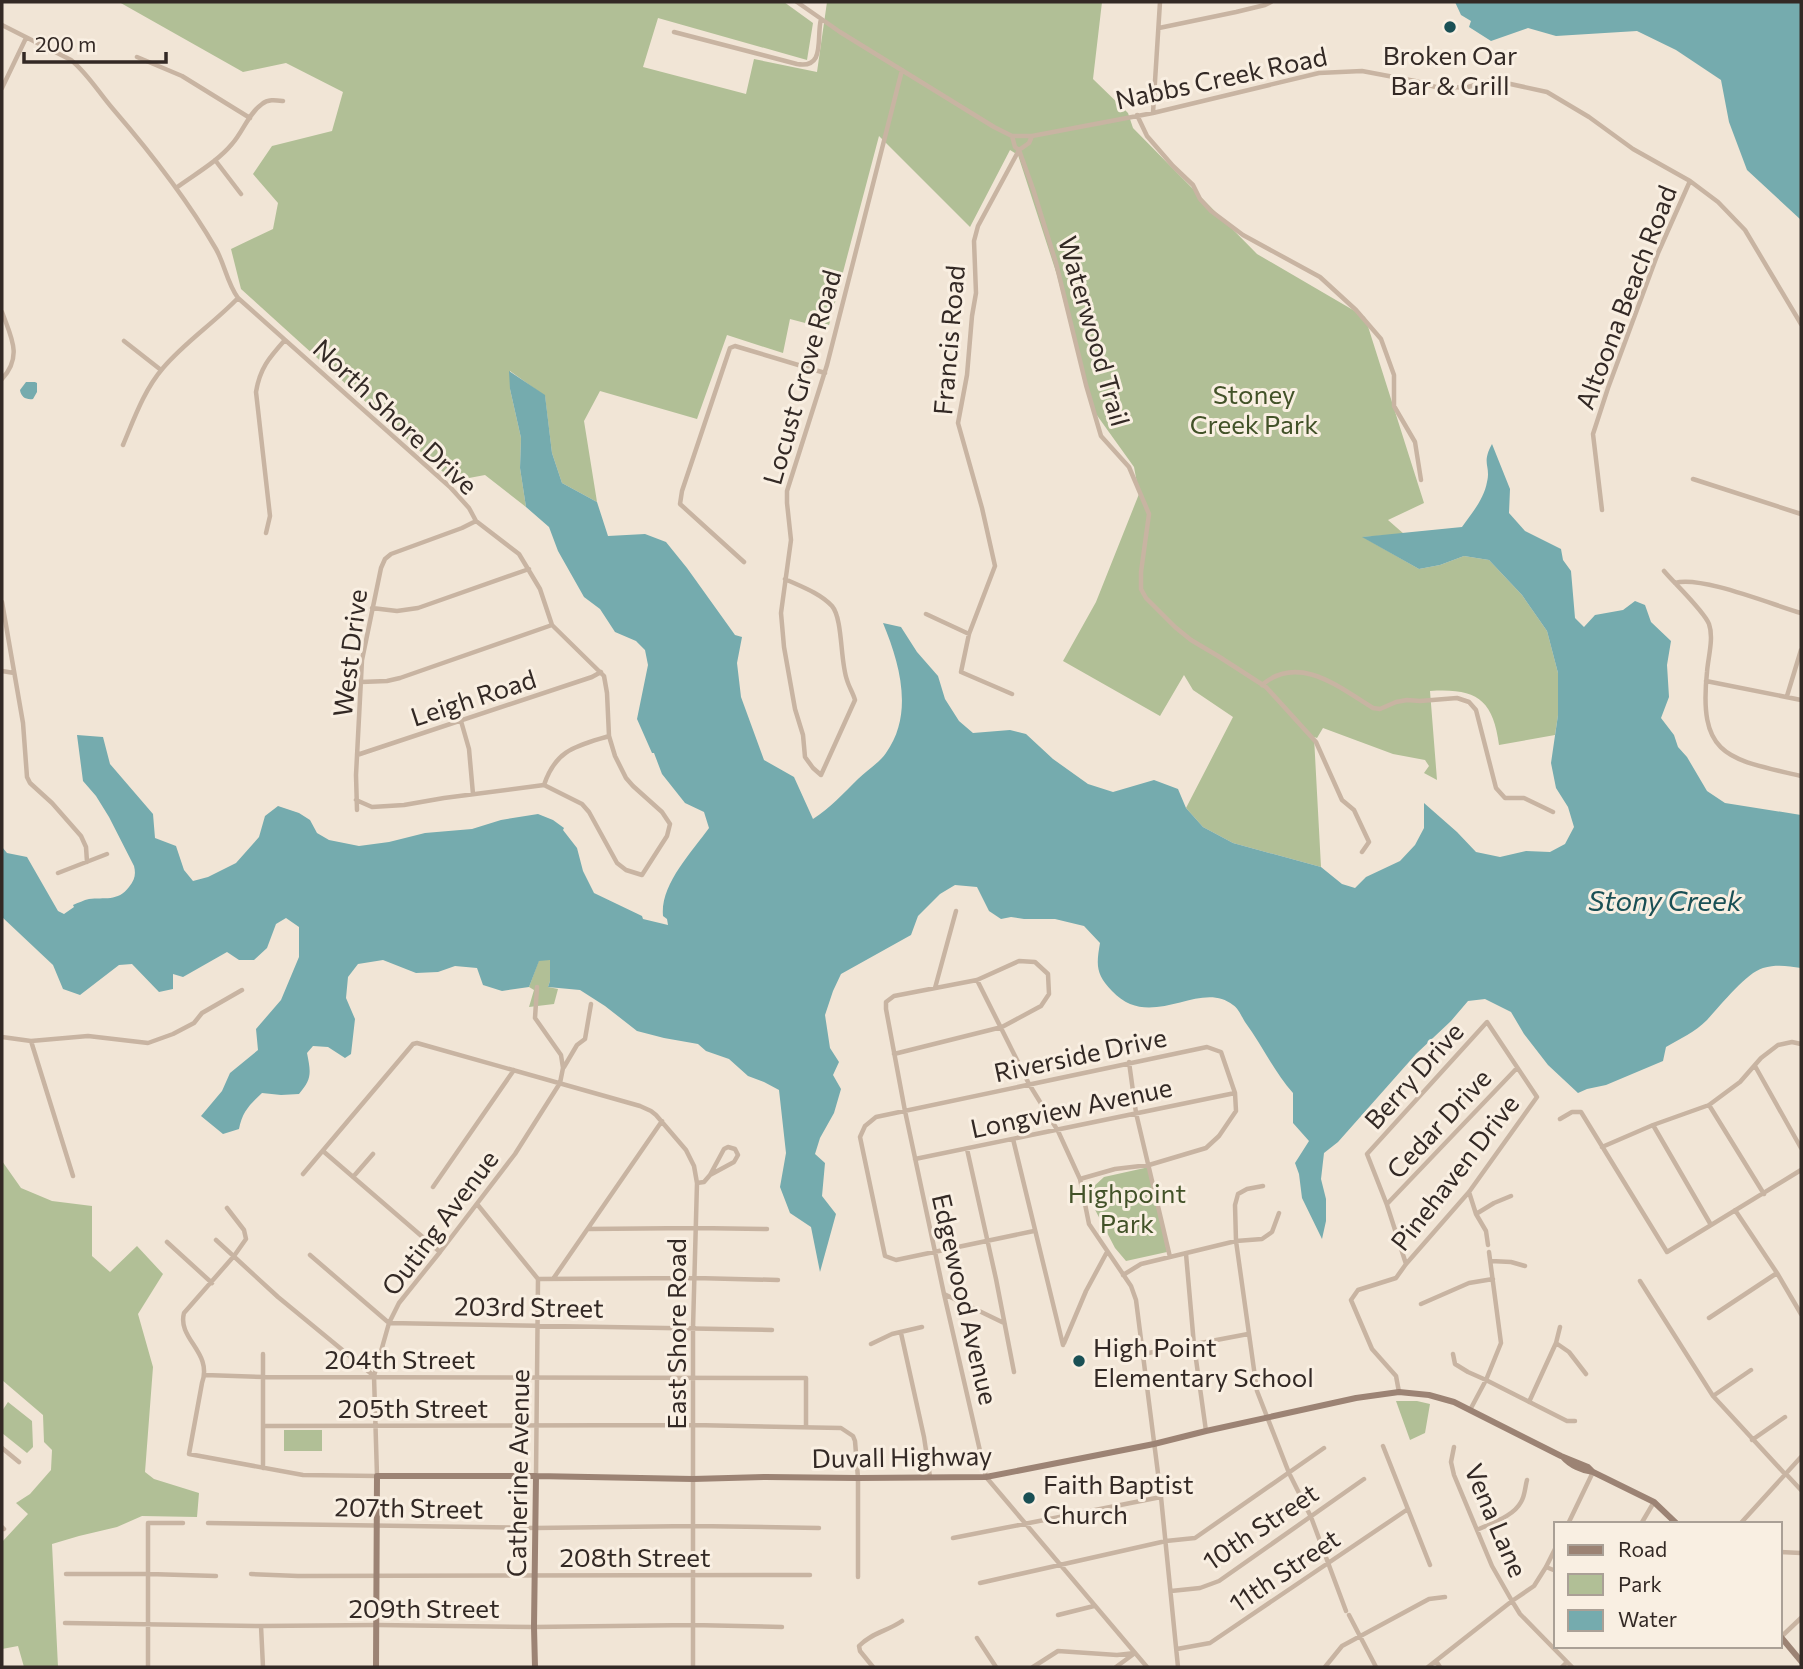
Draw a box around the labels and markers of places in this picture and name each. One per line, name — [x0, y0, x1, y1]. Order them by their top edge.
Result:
marker: Broken Oar Bar & Grill — [1442, 19, 1458, 35]
place label: Broken Oar Bar & Grill — [1383, 39, 1517, 100]
place label: High Point Elementary School — [1093, 1331, 1314, 1392]
marker: High Point Elementary School — [1071, 1353, 1087, 1369]
place label: Faith Baptist Church — [1043, 1468, 1194, 1529]
marker: Faith Baptist Church — [1021, 1490, 1037, 1506]

